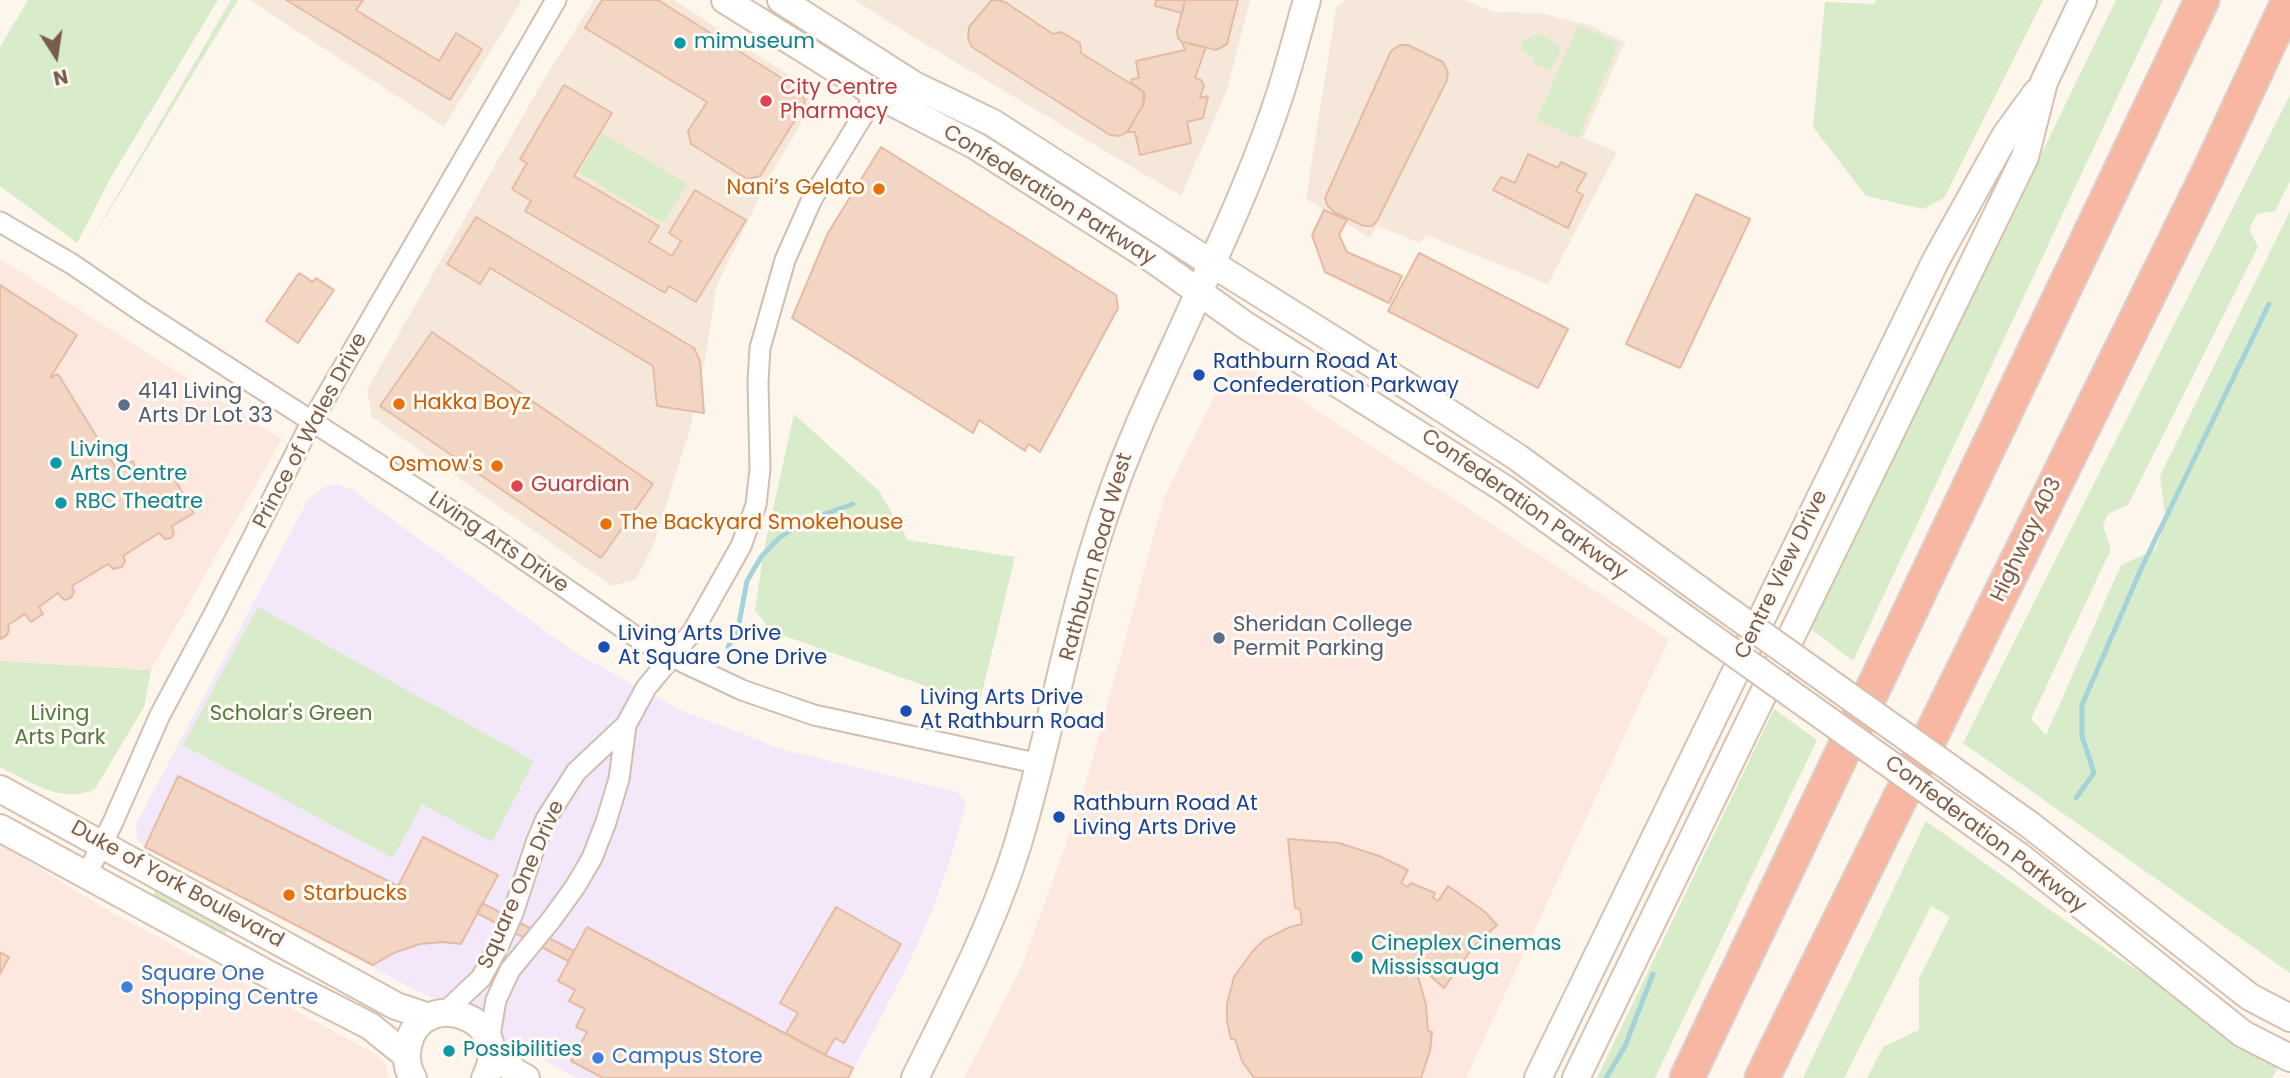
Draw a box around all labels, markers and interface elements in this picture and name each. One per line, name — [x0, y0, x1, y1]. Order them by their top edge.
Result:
north arrow — [21, 21, 91, 91]
place label: mimuseum — [694, 30, 815, 56]
marker: mimuseum — [672, 35, 688, 51]
text: N — [51, 62, 70, 92]
place label: City Centre Pharmacy — [780, 76, 898, 126]
marker: City Centre Pharmacy — [758, 93, 774, 109]
street label: Confederation Parkway — [938, 120, 1160, 272]
place label: Nani’s Gelato — [726, 176, 865, 202]
marker: Nani’s Gelato — [871, 181, 887, 197]
street label: Prince of Wales Drive — [249, 329, 373, 533]
place label: Rathburn Road At Confederation Parkway — [1213, 350, 1459, 400]
marker: Rathburn Road At Confederation Parkway — [1191, 367, 1207, 383]
place label: 4141 Living Arts Dr Lot 33 — [138, 380, 273, 430]
place label: Hakka Boyz — [413, 391, 531, 417]
marker: Hakka Boyz — [391, 396, 407, 412]
marker: 4141 Living Arts Dr Lot 33 — [116, 397, 132, 413]
street label: Confederation Parkway — [1416, 424, 1632, 586]
place label: Living Arts Centre — [70, 438, 187, 488]
street label: Rathburn Road West — [1055, 450, 1139, 664]
place label: Osmow's — [389, 453, 483, 479]
marker: Living Arts Centre — [48, 455, 64, 471]
marker: Osmow's — [489, 458, 505, 474]
place label: Guardian — [531, 473, 630, 499]
street label: Highway 403 — [1986, 474, 2068, 606]
marker: Guardian — [509, 478, 525, 494]
street label: Living Arts Drive — [423, 487, 573, 599]
street label: Centre View Drive — [1730, 487, 1834, 663]
place label: RBC Theatre — [75, 490, 203, 516]
marker: RBC Theatre — [53, 495, 69, 511]
place label: The Backyard Smokehouse — [620, 511, 903, 537]
marker: The Backyard Smokehouse — [598, 516, 614, 532]
place label: Sheridan College Permit Parking — [1233, 613, 1412, 663]
place label: Living Arts Drive At Square One Drive — [618, 622, 827, 672]
marker: Sheridan College Permit Parking — [1211, 630, 1227, 646]
marker: Living Arts Drive At Square One Drive — [596, 639, 612, 655]
place label: Living Arts Drive At Rathburn Road — [920, 686, 1105, 736]
park label: Living Arts Park — [14, 702, 106, 752]
park label: Scholar's Green — [210, 702, 372, 728]
marker: Living Arts Drive At Rathburn Road — [898, 703, 914, 719]
street label: Confederation Parkway — [1879, 751, 2091, 919]
place label: Rathburn Road At Living Arts Drive — [1073, 792, 1258, 842]
street label: Square One Drive — [474, 797, 570, 973]
marker: Rathburn Road At Living Arts Drive — [1051, 809, 1067, 825]
street label: Duke of York Boulevard — [66, 816, 288, 954]
place label: Starbucks — [303, 882, 407, 908]
marker: Starbucks — [281, 887, 297, 903]
place label: Cineplex Cinemas Mississauga — [1371, 932, 1562, 982]
marker: Cineplex Cinemas Mississauga — [1349, 949, 1365, 965]
place label: Square One Shopping Centre — [141, 962, 318, 1012]
marker: Square One Shopping Centre — [119, 979, 135, 995]
place label: Possibilities — [463, 1038, 582, 1064]
marker: Possibilities — [441, 1043, 457, 1059]
place label: Campus Store — [612, 1045, 763, 1071]
marker: Campus Store — [590, 1050, 606, 1066]

